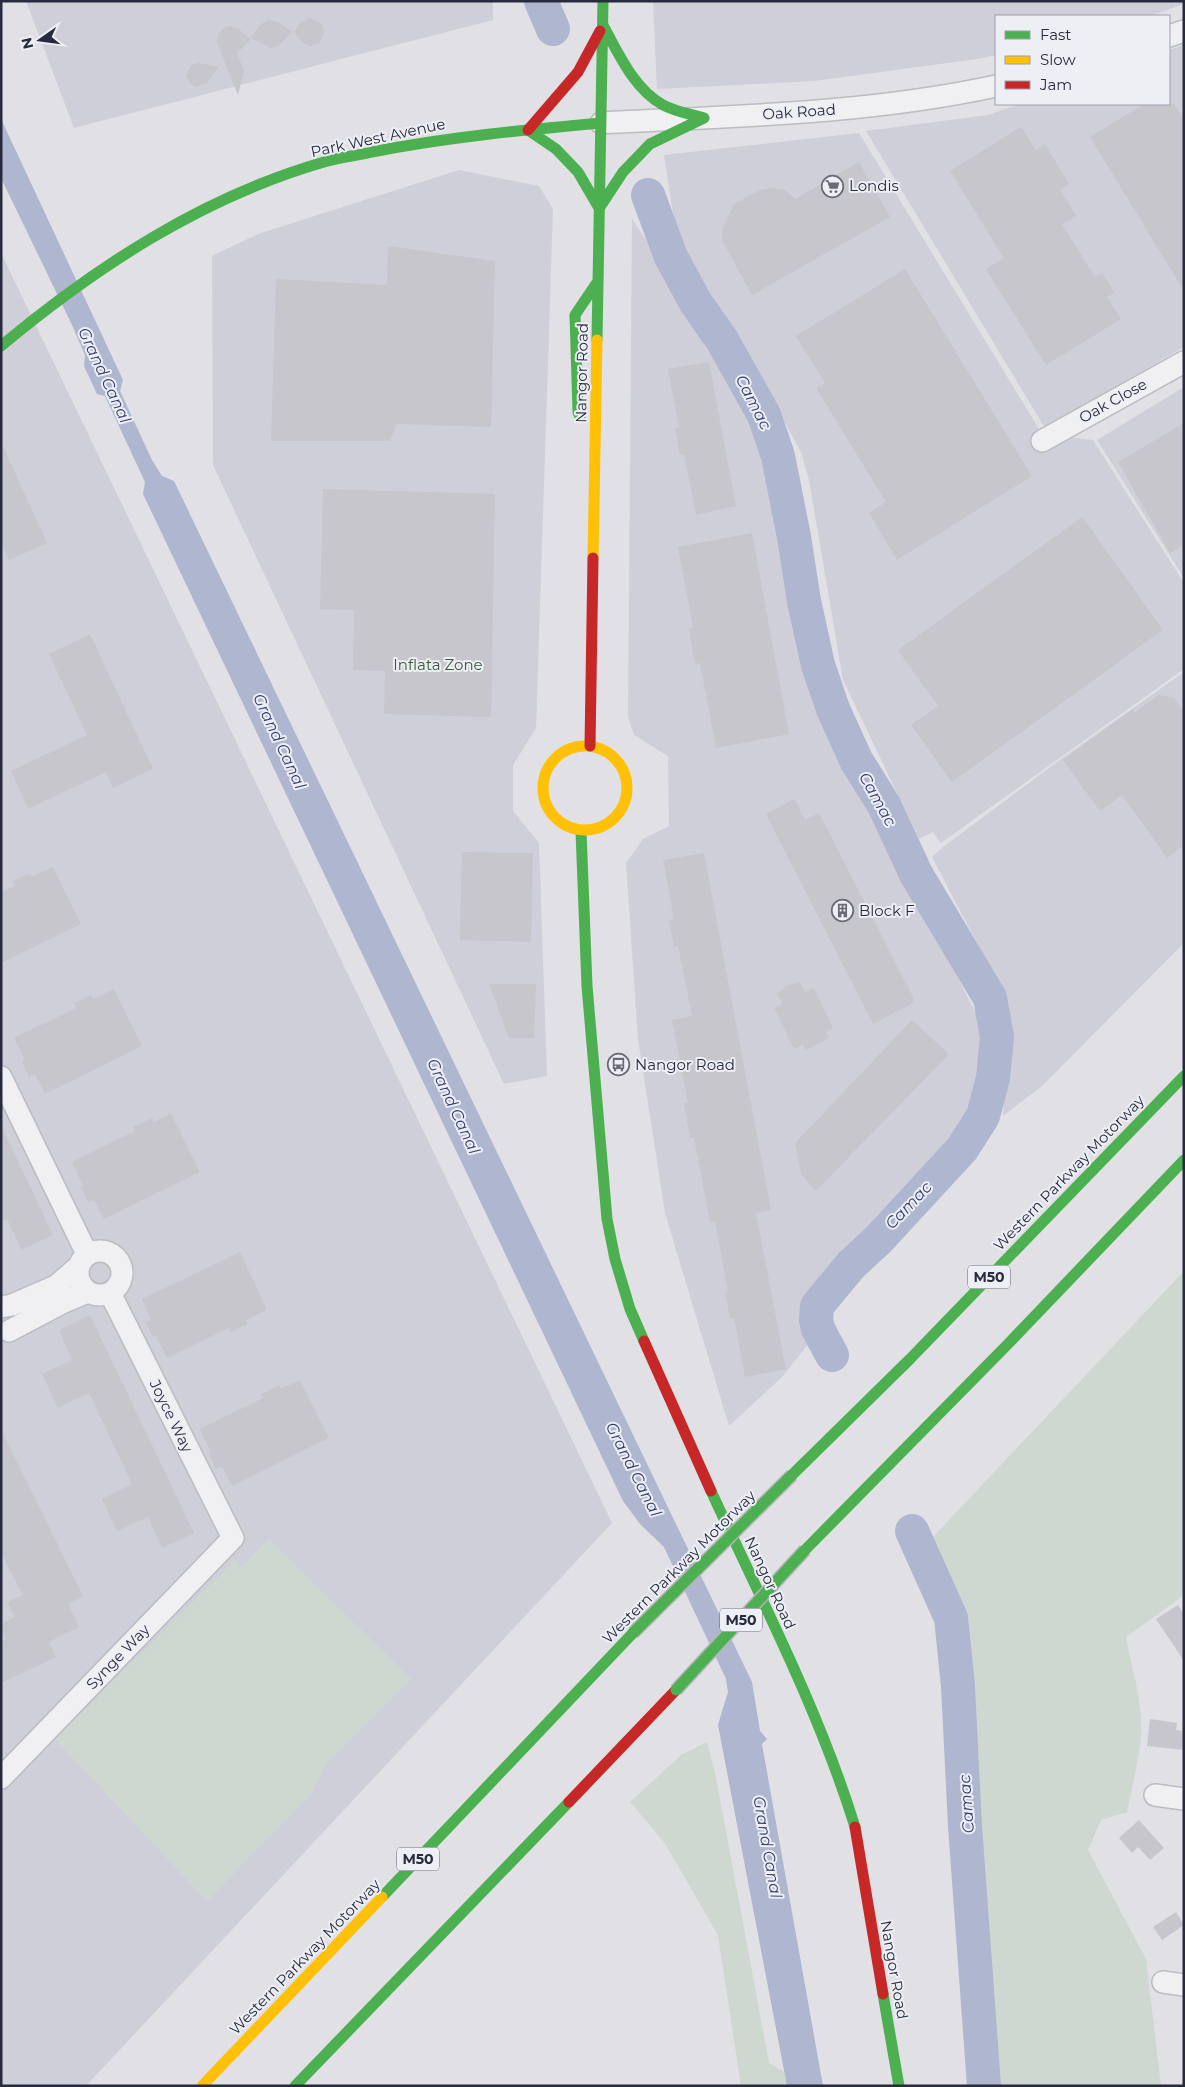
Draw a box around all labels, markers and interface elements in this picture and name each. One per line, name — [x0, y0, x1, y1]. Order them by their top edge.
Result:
north arrow — [15, 15, 65, 65]
legend — [995, 15, 1170, 105]
text: Fast — [1040, 25, 1071, 44]
text: N — [17, 35, 37, 51]
text: Slow — [1040, 50, 1076, 69]
text: Jam — [1039, 75, 1072, 94]
street label: Oak Road — [762, 99, 836, 124]
street label: Park West Avenue — [309, 114, 447, 161]
supermarket icon: Londis — [821, 174, 845, 198]
place label: Londis — [849, 176, 899, 195]
street label: Nangor Road — [571, 323, 592, 423]
water label: Grand Canal — [74, 324, 135, 427]
water label: Camac — [732, 372, 775, 433]
street label: Oak Close — [1075, 374, 1150, 427]
park label: Inflata Zone — [393, 655, 483, 674]
water label: Grand Canal — [249, 690, 310, 793]
water label: Camac — [855, 769, 900, 830]
building icon: Block F — [831, 899, 855, 923]
place label: Block F — [859, 901, 914, 920]
bus stop icon: Nangor Road — [607, 1053, 631, 1077]
water label: Grand Canal — [423, 1055, 484, 1158]
place label: Nangor Road — [635, 1055, 735, 1074]
street label: Western Parkway Motorway — [989, 1090, 1149, 1254]
water label: Camac — [881, 1178, 936, 1233]
road number: M50 — [968, 1266, 1010, 1288]
street label: Joyce Way — [145, 1375, 198, 1456]
water label: Grand Canal — [602, 1419, 666, 1520]
street label: Western Parkway Motorway — [598, 1485, 760, 1647]
street label: Nangor Road — [741, 1533, 800, 1632]
road number: M50 — [720, 1608, 762, 1632]
street label: Synge Way — [82, 1619, 154, 1693]
water label: Camac — [955, 1774, 978, 1834]
water label: Grand Canal — [749, 1795, 786, 1900]
road number: M50 — [397, 1848, 439, 1870]
street label: Western Parkway Motorway — [225, 1874, 385, 2038]
street label: Nangor Road — [876, 1919, 913, 2021]

